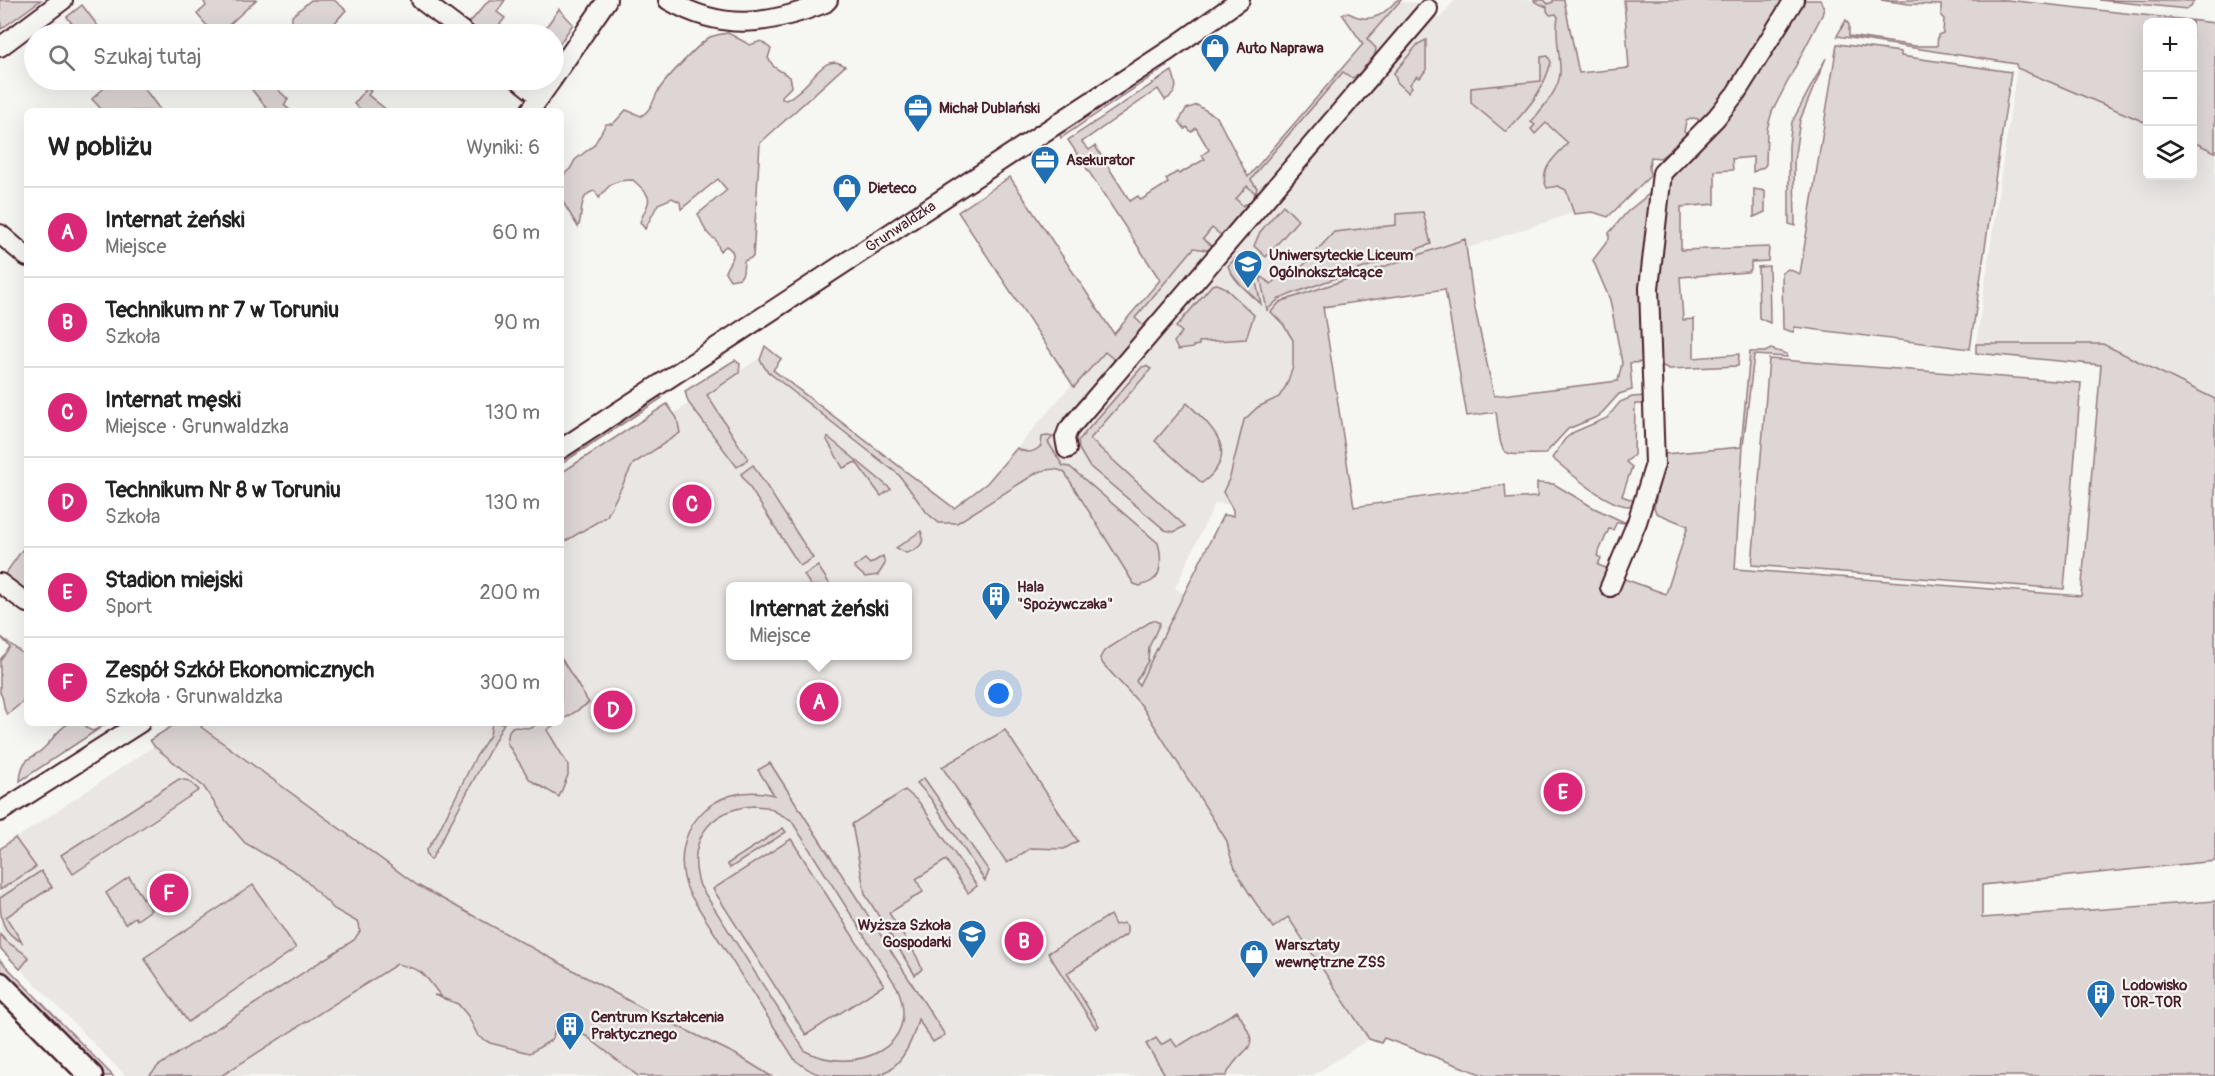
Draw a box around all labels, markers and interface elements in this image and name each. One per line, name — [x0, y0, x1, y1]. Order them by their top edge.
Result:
map controls — [2143, 18, 2197, 180]
button: + — [2143, 18, 2197, 72]
search box — [24, 24, 564, 90]
shop icon: Auto Naprawa — [1199, 32, 1231, 74]
place label: Auto Naprawa — [1236, 39, 1324, 58]
icon: search — [45, 41, 78, 74]
text: Szukaj tutaj — [93, 43, 202, 71]
button: − — [2143, 72, 2197, 126]
office icon: Michał Dublański — [902, 92, 934, 134]
place label: Michał Dublański — [939, 99, 1040, 118]
button: layers — [2143, 126, 2197, 180]
text: W pobliżu — [48, 131, 152, 163]
text: Wyniki: 6 — [466, 135, 540, 160]
office icon: Asekurator — [1029, 144, 1061, 186]
place label: Asekurator — [1066, 151, 1136, 170]
shop icon: Dieteco — [831, 172, 863, 214]
place label: Dieteco — [868, 179, 917, 198]
street label: Grunwaldzka — [862, 197, 940, 257]
text: Internat żeński — [105, 206, 245, 234]
text: A — [61, 220, 74, 245]
text: 60 m — [493, 220, 540, 245]
text: Miejsce — [105, 234, 166, 259]
place label: Uniwersyteckie Liceum Ogólnokształcące — [1269, 246, 1413, 282]
school or university icon: Uniwersyteckie Liceum Ogólnokształcące — [1232, 248, 1264, 290]
text: Technikum nr 7 w Toruniu — [105, 296, 339, 324]
text: B — [62, 310, 73, 335]
text: 90 m — [494, 310, 540, 335]
text: Szkoła — [105, 324, 160, 349]
text: Internat męski — [105, 386, 241, 414]
text: C — [61, 400, 74, 425]
text: 130 m — [485, 400, 540, 425]
text: Miejsce · Grunwaldzka — [105, 414, 289, 439]
text: Technikum Nr 8 w Toruniu — [105, 476, 341, 504]
pin: C — [672, 482, 712, 526]
text: D — [61, 490, 74, 515]
text: 130 m — [485, 490, 540, 515]
text: Szkoła — [105, 504, 160, 529]
text: Stadion miejski — [105, 566, 243, 594]
place label: Hala "Spożywczaka" — [1017, 578, 1113, 614]
text: E — [62, 580, 73, 605]
text: 200 m — [479, 580, 540, 605]
building icon: Hala "Spożywczaka" — [980, 580, 1012, 622]
popup — [726, 582, 912, 660]
text: Sport — [105, 594, 152, 619]
text: Internat żeński — [749, 595, 889, 623]
text: Miejsce — [749, 623, 811, 648]
text: Zespół Szkół Ekonomicznych — [105, 656, 374, 684]
text: F — [61, 670, 74, 695]
text: 300 m — [479, 670, 540, 695]
your location — [984, 679, 1013, 708]
pin: A — [800, 680, 838, 724]
text: Szkoła · Grunwaldzka — [105, 684, 283, 709]
pin: D — [594, 688, 632, 732]
pin: E — [1544, 770, 1582, 814]
pin: F — [150, 870, 188, 916]
place label: Wyższa Szkoła Gospodarki — [858, 916, 951, 952]
school or university icon: Wyższa Szkoła Gospodarki — [956, 918, 988, 960]
pin: B — [1004, 918, 1044, 964]
place label: Warsztaty wewnętrzne ZSS — [1275, 936, 1385, 972]
shop icon: Warsztaty wewnętrzne ZSS — [1238, 938, 1270, 980]
place label: Lodowisko TOR-TOR — [2121, 976, 2187, 1012]
building icon: Lodowisko TOR-TOR — [2085, 978, 2117, 1020]
place label: Centrum Kształcenia Praktycznego — [591, 1008, 724, 1044]
building icon: Centrum Kształcenia Praktycznego — [554, 1010, 586, 1052]

